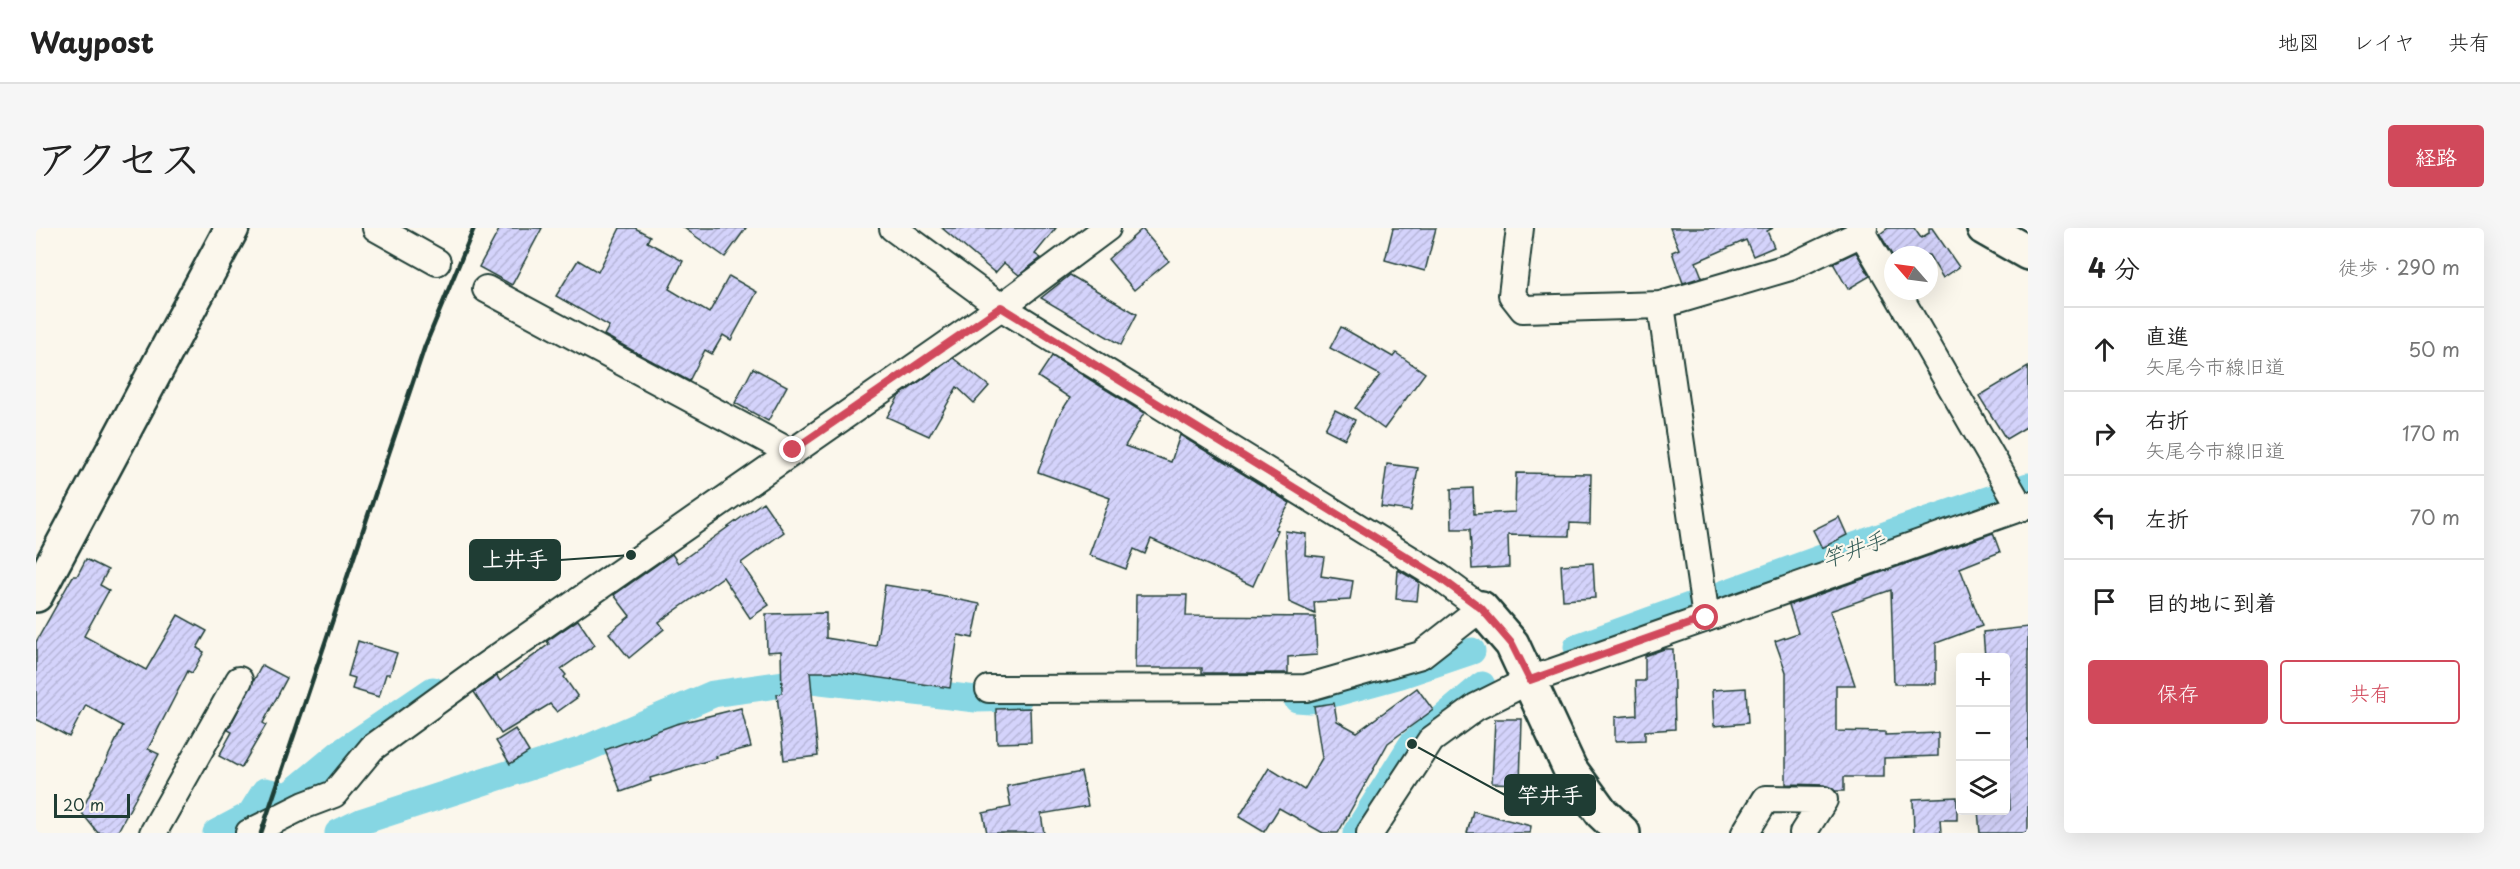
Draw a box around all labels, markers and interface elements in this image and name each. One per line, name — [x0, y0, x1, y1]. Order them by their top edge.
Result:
text: Waypost — [30, 20, 154, 63]
text: 地図 — [2278, 25, 2320, 57]
text: レイヤ — [2353, 25, 2415, 57]
text: 共有 — [2448, 25, 2490, 57]
text: アクセス — [36, 125, 201, 188]
button: 経路 — [2388, 125, 2484, 187]
north arrow — [1884, 246, 1938, 300]
text: 4 分 — [2088, 248, 2140, 287]
text: 徒歩 · 290 m — [2338, 252, 2460, 282]
text: 直進 — [2145, 318, 2189, 351]
icon: ahead — [2088, 333, 2121, 366]
text: 50 m — [2408, 334, 2460, 364]
text: 矢尾今市線旧道 — [2145, 351, 2285, 381]
text: 右折 — [2145, 402, 2189, 435]
icon: right — [2088, 417, 2121, 450]
text: 170 m — [2402, 418, 2460, 448]
text: 矢尾今市線旧道 — [2145, 435, 2285, 465]
route end — [779, 436, 805, 462]
icon: left — [2088, 501, 2121, 534]
text: 左折 — [2145, 501, 2189, 534]
text: 70 m — [2410, 502, 2460, 532]
water label: 竿井手 — [1816, 521, 1891, 575]
callout: 上井手 — [470, 540, 560, 580]
text: 上井手 — [482, 541, 548, 574]
icon: arrive — [2088, 585, 2121, 618]
text: 目的地に到着 — [2145, 585, 2277, 618]
route start — [1692, 604, 1718, 630]
map controls — [1956, 653, 2010, 815]
button: + — [1956, 653, 2010, 707]
button: 保存 — [2088, 660, 2268, 724]
button: 共有 — [2280, 660, 2460, 724]
button: − — [1956, 707, 2010, 761]
button: layers — [1956, 761, 2010, 815]
callout: 竿井手 — [1505, 775, 1595, 815]
text: 竿井手 — [1517, 777, 1583, 810]
scale bar — [54, 791, 130, 818]
text: 20 m — [63, 792, 104, 816]

